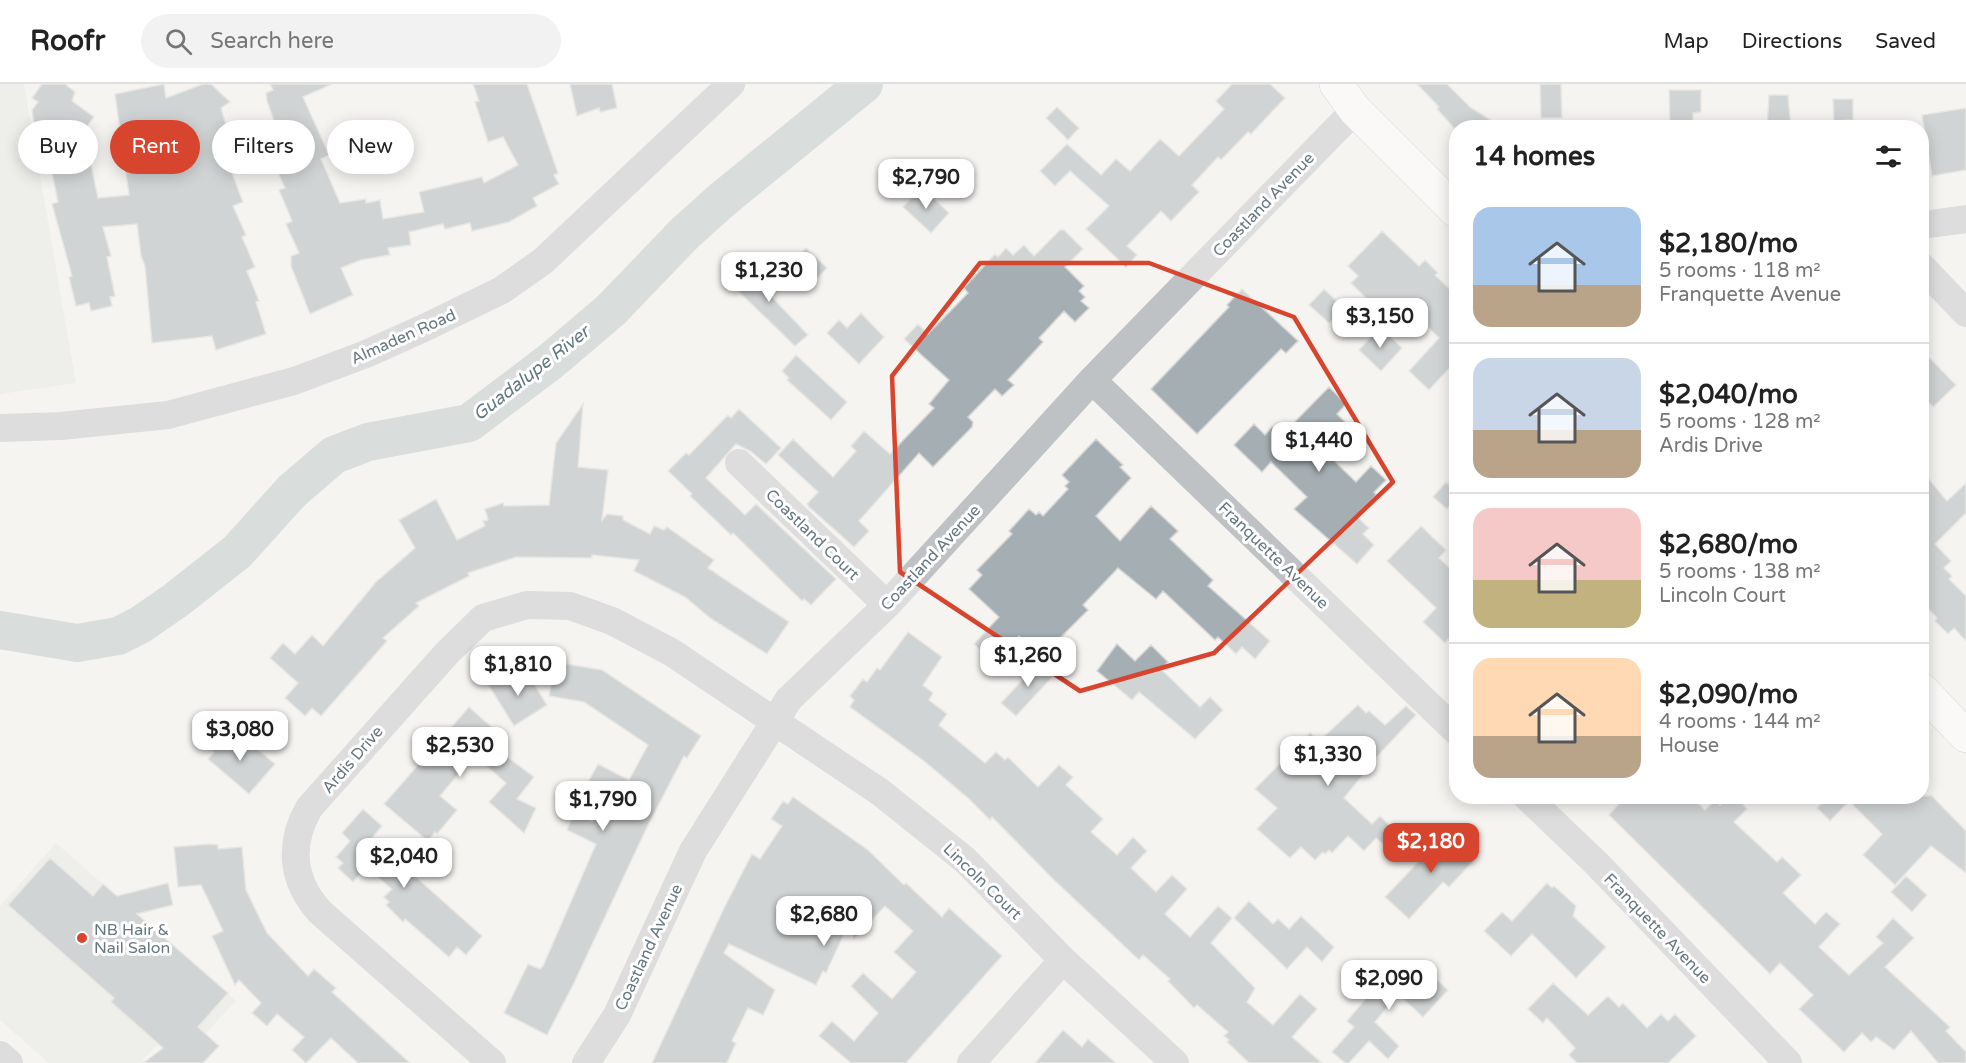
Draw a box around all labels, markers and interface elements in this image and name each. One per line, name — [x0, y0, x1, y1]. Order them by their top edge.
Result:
search box — [141, 14, 561, 68]
text: Roofr — [30, 24, 105, 58]
icon: search — [162, 25, 195, 58]
text: Search here — [210, 28, 334, 54]
text: Map — [1663, 29, 1709, 54]
text: Directions — [1742, 29, 1842, 54]
text: Saved — [1875, 29, 1936, 54]
chip: Buy — [18, 120, 98, 174]
chip: Rent — [110, 120, 200, 174]
chip: Filters — [212, 120, 315, 174]
chip: New — [327, 120, 414, 174]
icon: filters — [1872, 140, 1905, 173]
text: 14 homes — [1473, 141, 1595, 172]
street label: Coastland Avenue — [1209, 148, 1319, 261]
pin: $2,790 — [877, 159, 975, 210]
text: $2,790 — [892, 166, 960, 190]
text: $2,180/mo — [1659, 228, 1798, 259]
icon: home — [1521, 231, 1593, 303]
pin: $1,230 — [720, 252, 818, 303]
text: $1,230 — [735, 259, 803, 283]
text: 5 rooms · 118 m² — [1659, 259, 1821, 283]
text: Franquette Avenue — [1659, 283, 1841, 307]
pin: $3,150 — [1331, 298, 1429, 349]
street label: Almaden Road — [348, 305, 459, 369]
text: $3,150 — [1346, 305, 1414, 329]
water label: Guadalupe River — [468, 319, 595, 425]
text: $2,040/mo — [1659, 379, 1798, 410]
icon: home — [1521, 382, 1593, 454]
text: 5 rooms · 128 m² — [1659, 410, 1821, 434]
pin: $1,440 — [1270, 422, 1368, 473]
text: $1,440 — [1285, 429, 1353, 453]
text: Ardis Drive — [1659, 434, 1763, 458]
street label: Coastland Court — [761, 485, 863, 585]
street label: Franquette Avenue — [1214, 498, 1333, 614]
street label: Coastland Avenue — [877, 501, 985, 615]
text: $2,680/mo — [1659, 529, 1798, 560]
icon: home — [1521, 532, 1593, 604]
text: 5 rooms · 138 m² — [1659, 560, 1821, 584]
text: Lincoln Court — [1659, 584, 1786, 608]
pin: $1,260 — [979, 637, 1077, 688]
text: $1,260 — [994, 644, 1062, 668]
pin: $1,810 — [469, 646, 567, 697]
text: $1,810 — [484, 653, 552, 677]
text: $2,090/mo — [1659, 679, 1798, 710]
icon: home — [1521, 682, 1593, 754]
text: 4 rooms · 144 m² — [1659, 710, 1821, 734]
pin: $3,080 — [191, 711, 289, 762]
text: $3,080 — [206, 718, 274, 742]
street label: Ardis Drive — [318, 722, 388, 798]
pin: $2,530 — [411, 727, 509, 778]
text: $2,530 — [426, 734, 494, 758]
text: House — [1659, 734, 1719, 758]
pin: $1,330 — [1279, 736, 1377, 787]
text: $1,330 — [1294, 743, 1362, 767]
pin: $1,790 — [554, 781, 652, 832]
text: $1,790 — [569, 788, 637, 812]
pin: $2,180 — [1382, 823, 1480, 874]
text: $2,180 — [1397, 830, 1465, 854]
pin: $2,040 — [355, 838, 453, 889]
street label: Lincoln Court — [939, 839, 1026, 924]
text: $2,040 — [370, 845, 438, 869]
street label: Franquette Avenue — [1599, 869, 1715, 988]
street label: Coastland Avenue — [611, 881, 687, 1014]
pin: $2,680 — [775, 896, 873, 947]
text: $2,680 — [790, 903, 858, 927]
place label: NB Hair & Nail Salon — [94, 920, 170, 958]
marker: NB Hair & Nail Salon — [75, 931, 89, 945]
pin: $2,090 — [1340, 960, 1438, 1011]
text: $2,090 — [1355, 967, 1423, 991]

